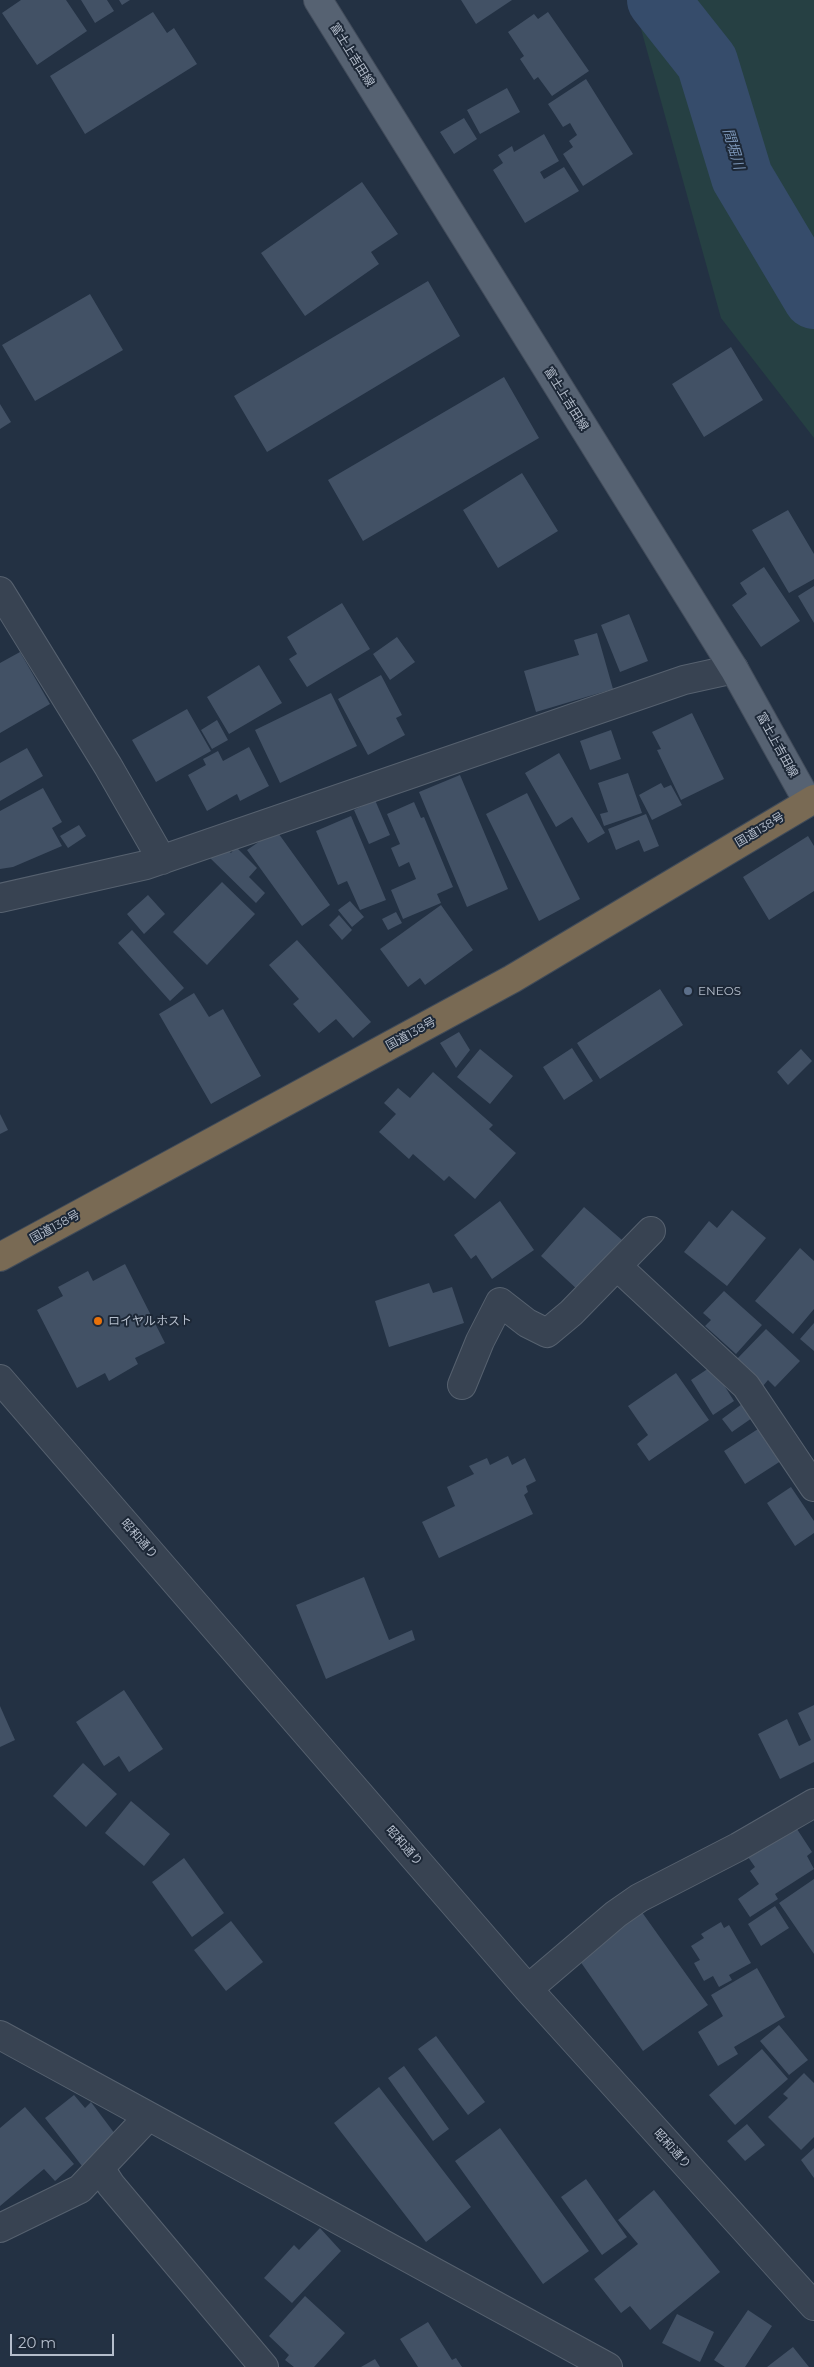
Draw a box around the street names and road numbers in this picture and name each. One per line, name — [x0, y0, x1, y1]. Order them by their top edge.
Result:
street label: 富士上吉田線 — [327, 21, 377, 89]
street label: 富士上吉田線 — [541, 365, 591, 433]
street label: 富士上吉田線 — [753, 710, 801, 780]
street label: 国道138号 — [733, 810, 787, 850]
street label: 国道138号 — [384, 1014, 438, 1054]
street label: 国道138号 — [28, 1207, 82, 1247]
street label: 昭和通り — [118, 1516, 160, 1562]
street label: 昭和通り — [383, 1823, 425, 1869]
street label: 昭和通り — [651, 2126, 693, 2172]

